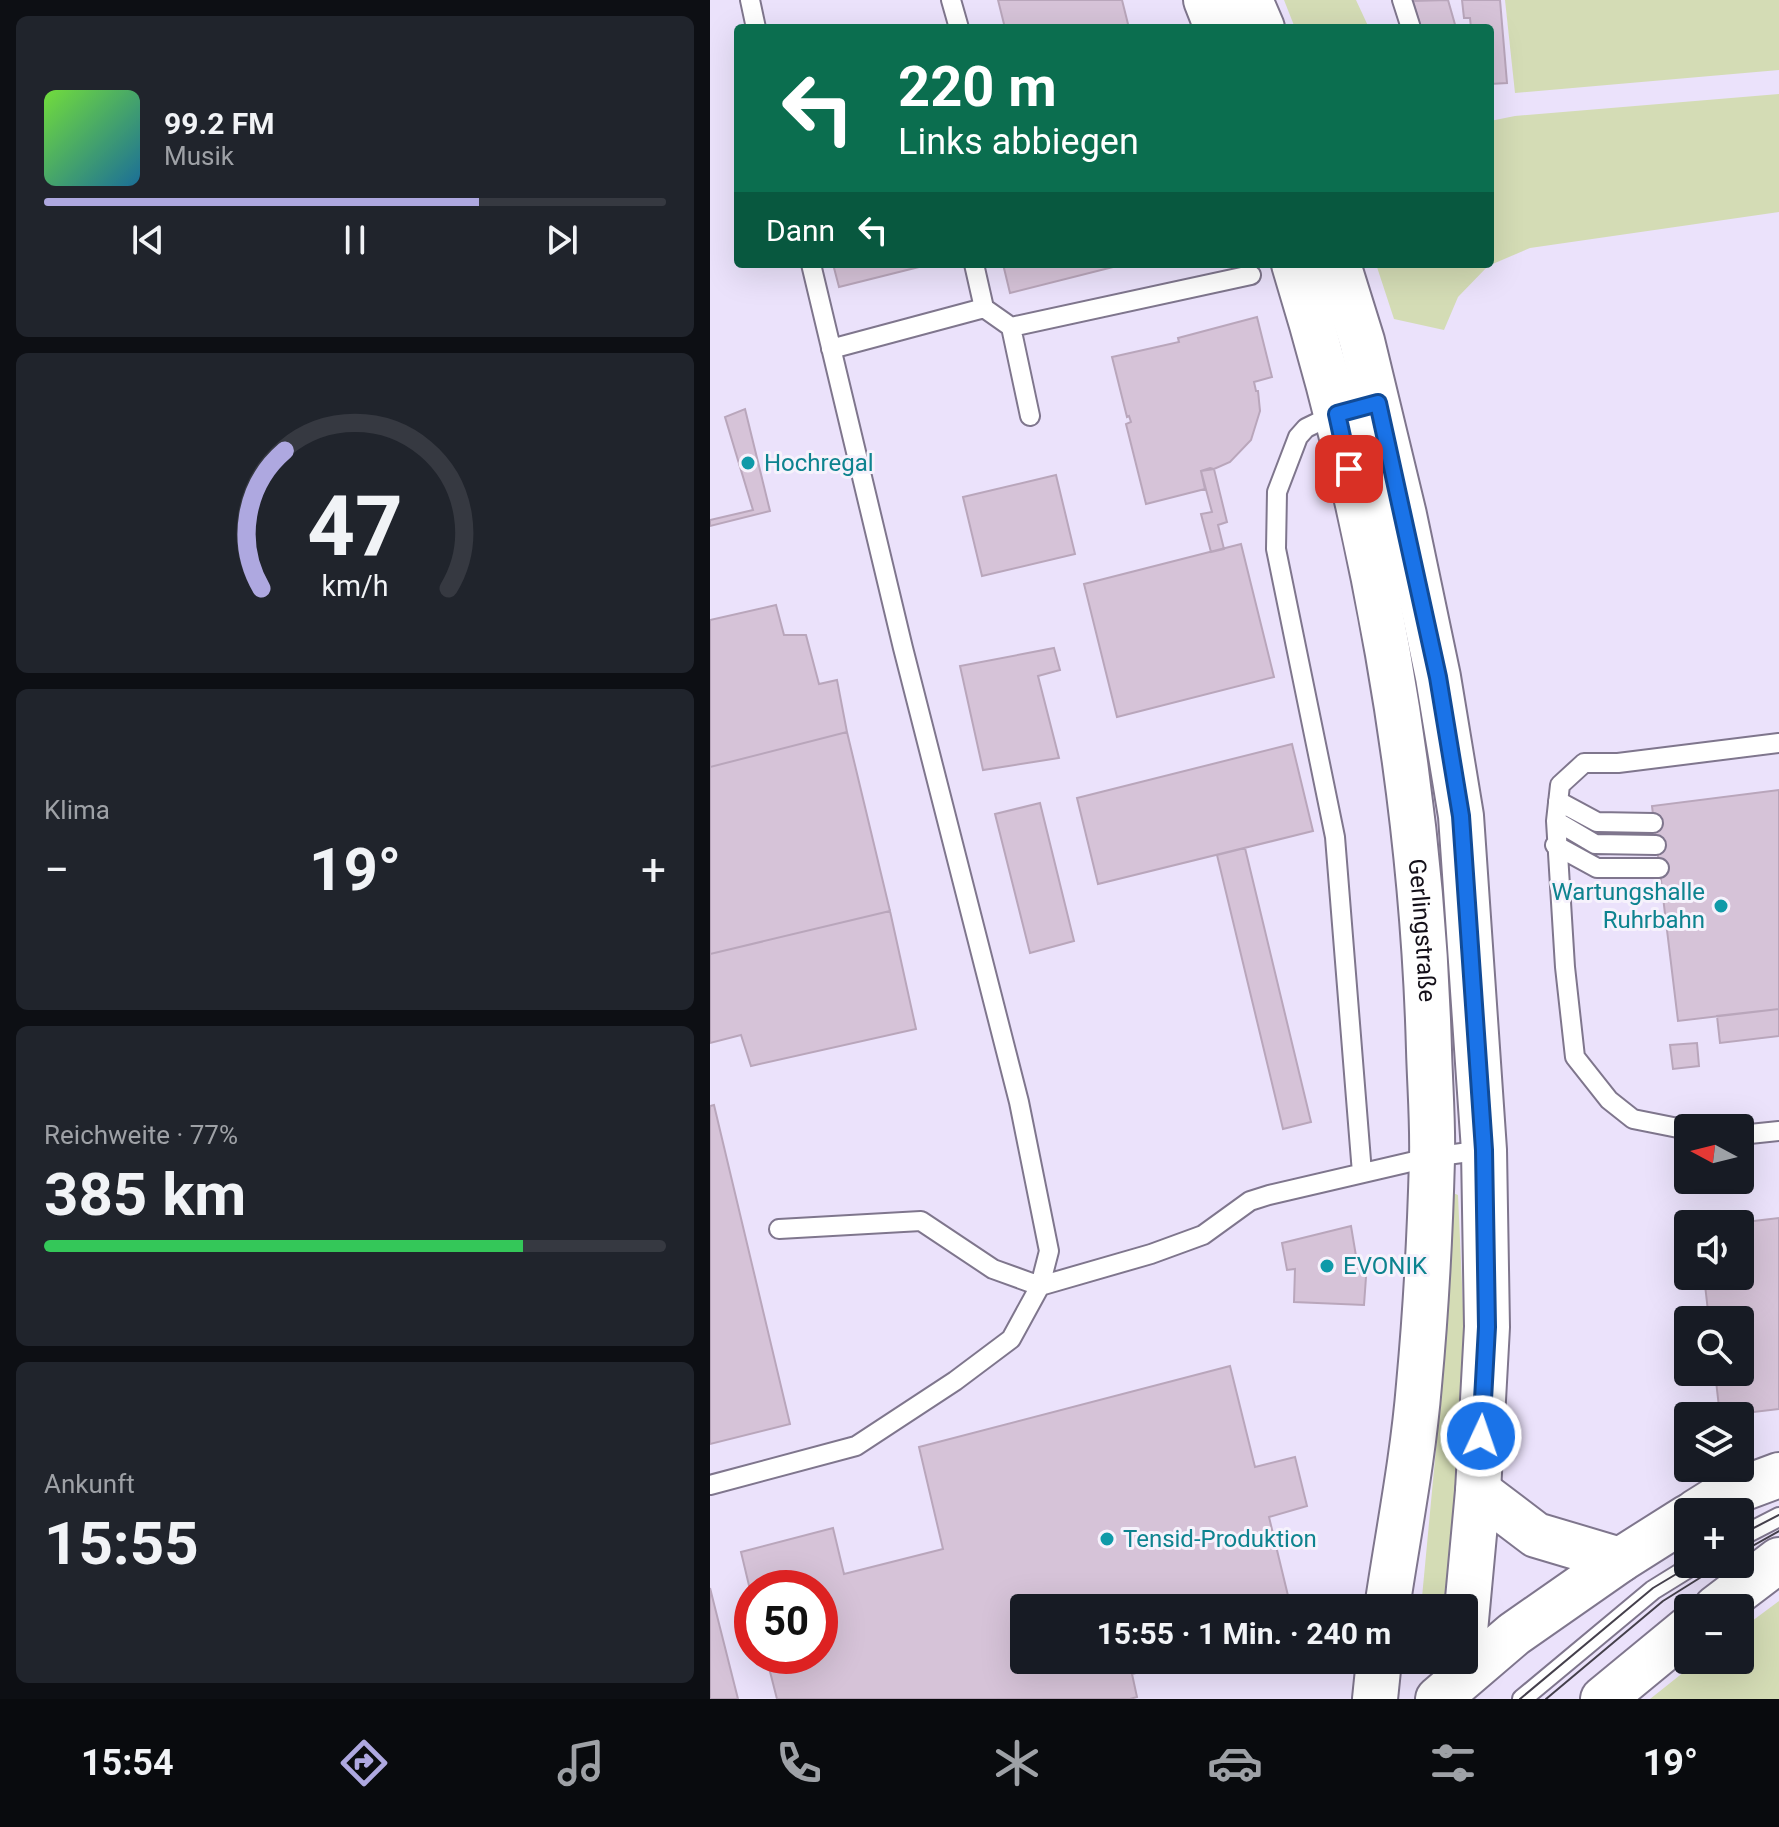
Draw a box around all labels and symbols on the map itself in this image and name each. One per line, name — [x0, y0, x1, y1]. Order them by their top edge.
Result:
pin — [1315, 435, 1383, 503]
place label: Hochregal — [764, 449, 874, 477]
marker: Hochregal — [739, 454, 757, 472]
street label: Gerlingstraße — [1403, 857, 1441, 1003]
place label: Wartungshalle Ruhrbahn — [1551, 878, 1705, 934]
marker: Wartungshalle Ruhrbahn — [1712, 897, 1730, 915]
north arrow — [1674, 1114, 1754, 1194]
place label: EVONIK — [1343, 1252, 1428, 1280]
marker: EVONIK — [1318, 1257, 1336, 1275]
position arrow — [1439, 1394, 1523, 1478]
place label: Tensid-Produktion — [1123, 1525, 1317, 1553]
marker: Tensid-Produktion — [1098, 1530, 1116, 1548]
speed limit sign: 50 — [734, 1570, 838, 1674]

